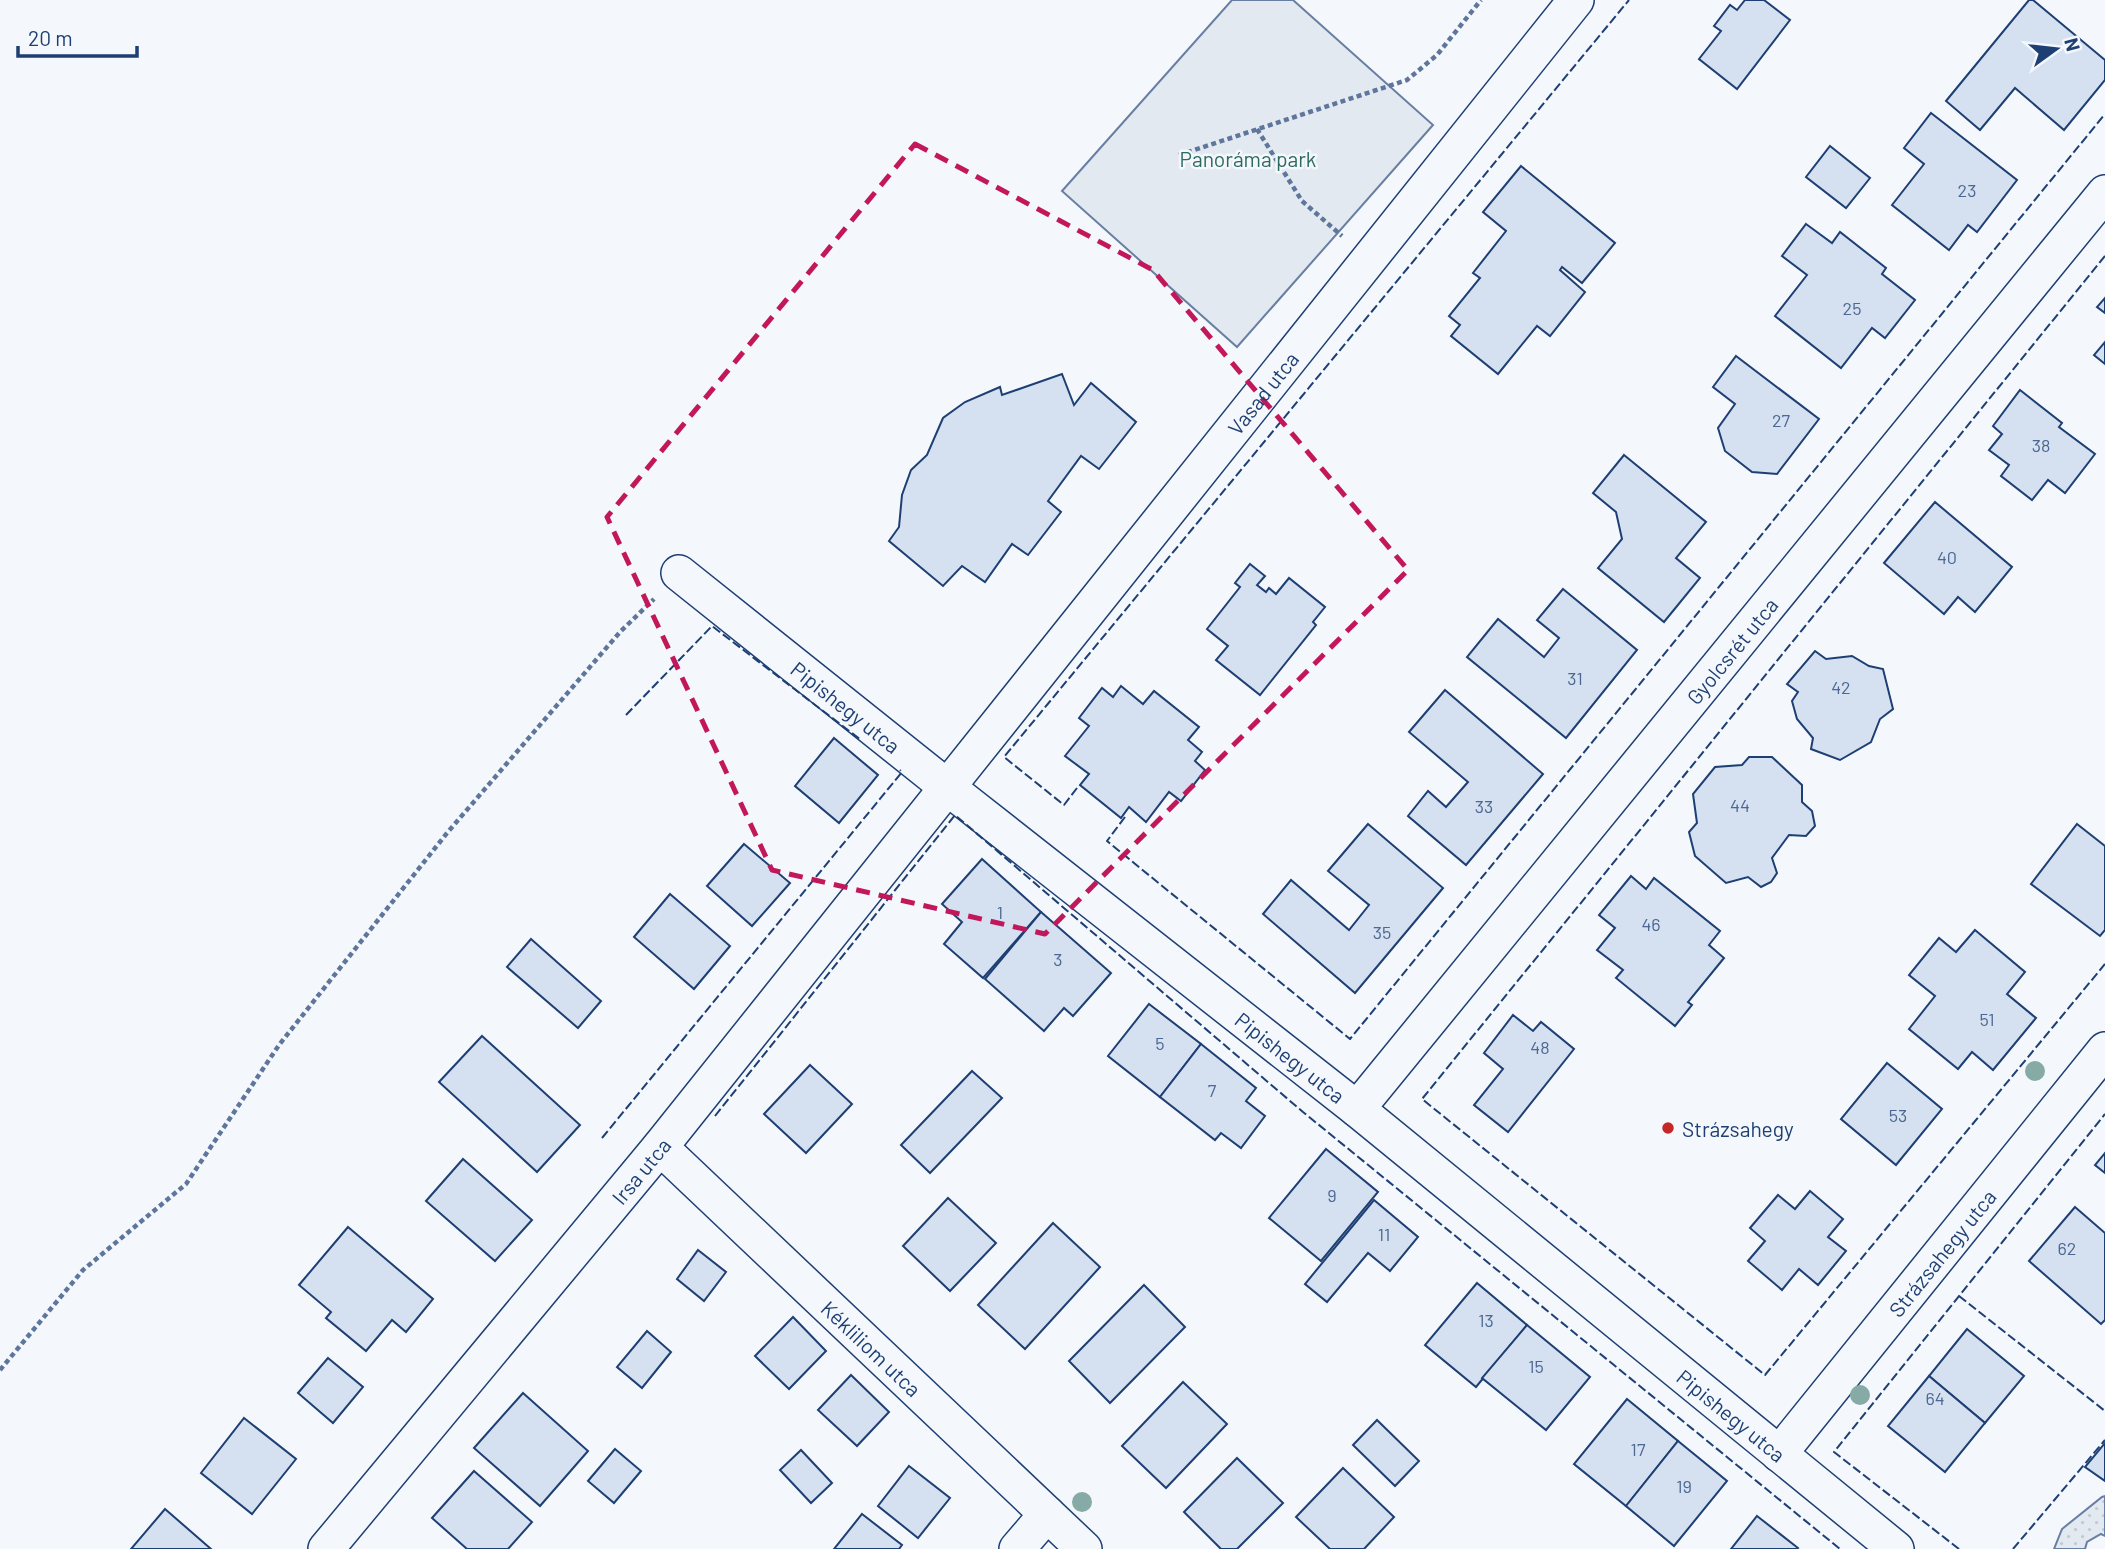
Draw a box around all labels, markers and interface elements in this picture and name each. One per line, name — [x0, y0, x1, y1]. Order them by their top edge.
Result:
scale bar — [18, 14, 136, 58]
north arrow — [2021, 14, 2091, 84]
text: 20 m — [28, 25, 73, 50]
text: N — [2060, 35, 2086, 54]
park label: Panoráma park — [1180, 146, 1316, 171]
house number: 23 — [1958, 179, 1976, 201]
house number: 25 — [1843, 297, 1861, 319]
street label: Vasad utca — [1222, 346, 1303, 439]
house number: 27 — [1772, 409, 1791, 431]
house number: 38 — [2032, 434, 2050, 456]
house number: 40 — [1937, 546, 1957, 568]
street label: Gyolcsrét utca — [1681, 592, 1782, 709]
street label: Pipishegy utca — [787, 655, 906, 758]
house number: 31 — [1567, 667, 1583, 689]
house number: 42 — [1831, 676, 1851, 698]
house number: 44 — [1730, 794, 1750, 816]
house number: 33 — [1475, 795, 1493, 817]
house number: 1 — [997, 901, 1003, 923]
house number: 46 — [1641, 913, 1661, 935]
house number: 35 — [1373, 921, 1391, 943]
house number: 3 — [1053, 948, 1063, 970]
street label: Pipishegy utca — [1231, 1006, 1351, 1108]
house number: 51 — [1979, 1008, 1995, 1030]
house number: 5 — [1155, 1032, 1165, 1054]
house number: 48 — [1530, 1036, 1550, 1058]
house number: 7 — [1208, 1079, 1217, 1101]
house number: 53 — [1889, 1104, 1907, 1126]
place label: Strázsahegy — [1682, 1116, 1794, 1141]
marker: Strázsahegy — [1660, 1120, 1676, 1136]
street label: Irsa utca — [606, 1133, 675, 1209]
house number: 9 — [1327, 1184, 1337, 1206]
street label: Strázsahegy utca — [1883, 1184, 2000, 1321]
house number: 11 — [1378, 1223, 1390, 1245]
house number: 62 — [2058, 1237, 2076, 1259]
street label: Kékliliom utca — [817, 1295, 927, 1401]
house number: 13 — [1478, 1309, 1494, 1331]
house number: 15 — [1528, 1355, 1544, 1377]
street label: Pipishegy utca — [1672, 1363, 1791, 1467]
house number: 64 — [1925, 1387, 1945, 1409]
house number: 17 — [1631, 1438, 1646, 1460]
house number: 19 — [1676, 1475, 1692, 1497]

